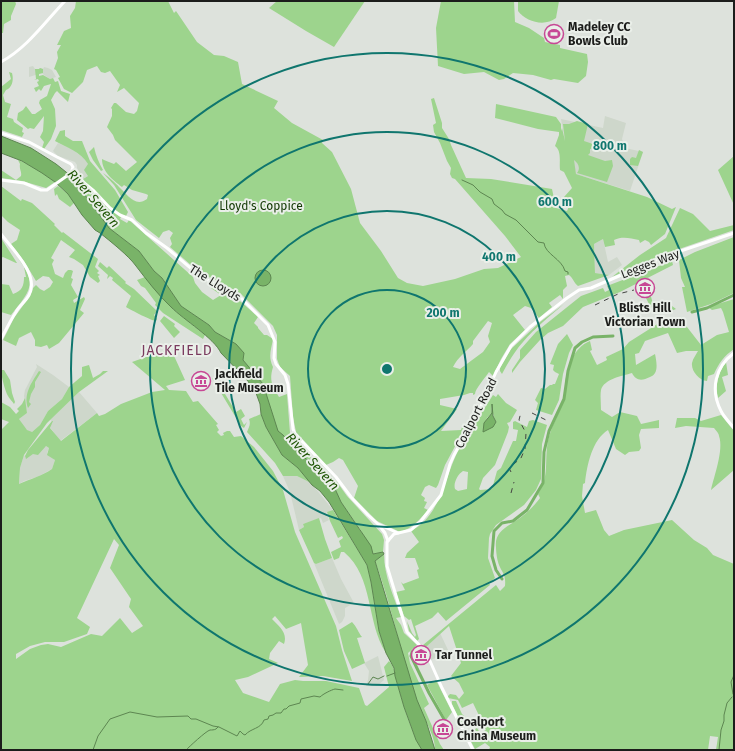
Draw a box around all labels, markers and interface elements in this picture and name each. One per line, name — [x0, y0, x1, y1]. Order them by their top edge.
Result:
place label: Madeley CC Bowls Club — [568, 20, 631, 48]
sports icon: Madeley CC Bowls Club — [543, 23, 565, 45]
text: 800 m — [593, 139, 627, 153]
water label: River Severn — [64, 166, 123, 230]
text: 600 m — [538, 195, 572, 209]
park label: Lloyd's Coppice — [219, 199, 303, 213]
street label: Legges Way — [619, 246, 681, 282]
text: 400 m — [482, 250, 516, 264]
street label: The Lloyds — [187, 262, 244, 304]
museum icon: Blists Hill Victorian Town — [634, 277, 656, 299]
place label: Blists Hill Victorian Town — [604, 301, 685, 329]
text: 200 m — [426, 306, 460, 320]
district label: JACKFIELD — [141, 342, 213, 359]
centre of rings — [380, 362, 394, 376]
place label: Jackfield Tile Museum — [214, 367, 284, 395]
museum icon: Jackfield Tile Museum — [190, 370, 212, 392]
street label: Coalport Road — [452, 375, 500, 451]
water label: River Severn — [283, 430, 342, 493]
museum icon: Tar Tunnel — [410, 644, 432, 666]
place label: Tar Tunnel — [435, 648, 492, 662]
place label: Coalport China Museum — [457, 715, 536, 743]
museum icon: Coalport China Museum — [432, 718, 454, 740]

